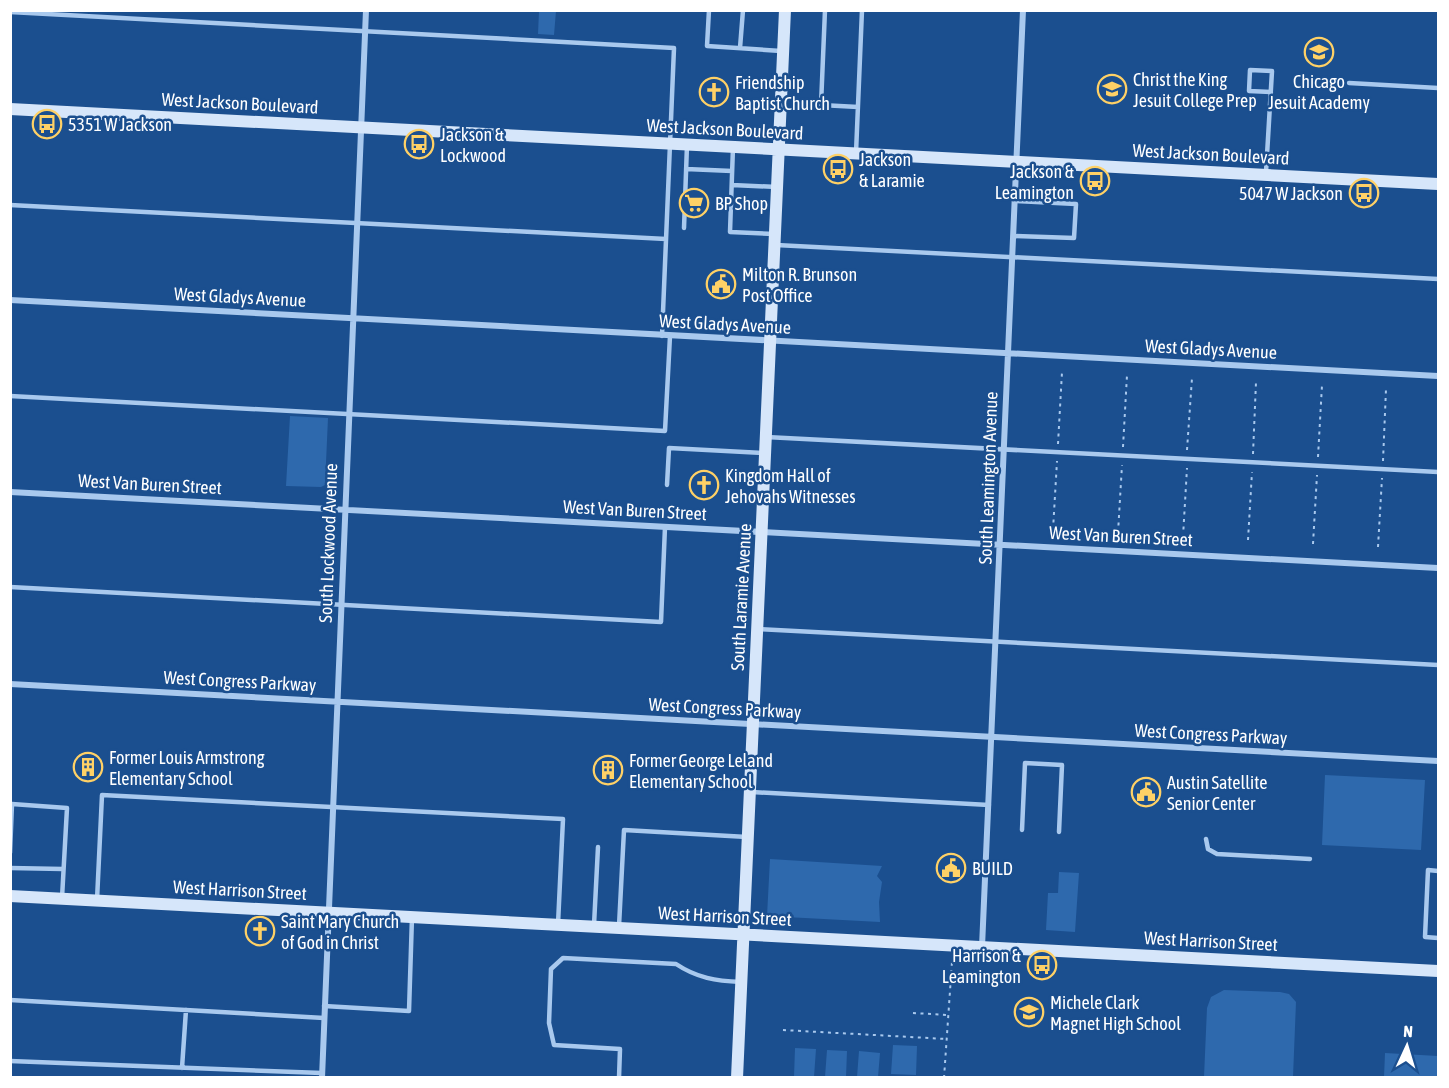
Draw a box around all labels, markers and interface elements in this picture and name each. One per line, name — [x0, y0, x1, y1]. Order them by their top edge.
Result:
school or university icon: Chicago Jesuit Academy — [1303, 36, 1335, 68]
place label: Christ the King Jesuit College Prep — [1133, 69, 1257, 111]
place label: Chicago Jesuit Academy — [1268, 71, 1370, 113]
place label: Friendship Baptist Church — [735, 72, 830, 114]
school or university icon: Christ the King Jesuit College Prep — [1096, 73, 1128, 105]
church icon: Friendship Baptist Church — [698, 76, 730, 108]
street label: West Jackson Boulevard — [161, 88, 319, 118]
bus stop icon: 5351 W Jackson — [31, 108, 63, 140]
place label: 5351 W Jackson — [68, 114, 172, 135]
street label: West Jackson Boulevard — [646, 114, 804, 144]
place label: Jackson & Lockwood — [440, 124, 506, 166]
bus stop icon: Jackson & Lockwood — [403, 128, 435, 160]
street label: West Jackson Boulevard — [1132, 139, 1290, 169]
place label: Jackson & Laramie — [859, 149, 925, 191]
bus stop icon: Jackson & Laramie — [822, 153, 854, 185]
place label: Jackson & Leamington — [995, 161, 1075, 203]
bus stop icon: Jackson & Leamington — [1079, 165, 1111, 197]
bus stop icon: 5047 W Jackson — [1348, 177, 1380, 209]
place label: 5047 W Jackson — [1239, 183, 1343, 204]
supermarket icon: BP Shop — [678, 187, 710, 219]
place label: BP Shop — [715, 193, 768, 214]
place label: Milton R. Brunson Post Office — [742, 264, 857, 306]
public building icon: Milton R. Brunson Post Office — [705, 268, 737, 300]
street label: West Gladys Avenue — [174, 283, 306, 311]
street label: West Gladys Avenue — [659, 310, 791, 338]
street label: West Gladys Avenue — [1145, 335, 1277, 363]
street label: South Leamington Avenue — [974, 391, 1002, 565]
street label: South Lockwood Avenue — [315, 463, 341, 623]
place label: Kingdom Hall of Jehovahs Witnesses — [725, 465, 856, 507]
church icon: Kingdom Hall of Jehovahs Witnesses — [688, 469, 720, 501]
street label: West Van Buren Street — [78, 470, 222, 498]
street label: West Van Buren Street — [563, 496, 707, 524]
street label: West Van Buren Street — [1049, 522, 1193, 550]
street label: South Laramie Avenue — [727, 523, 755, 671]
street label: West Congress Parkway — [163, 667, 317, 695]
street label: West Congress Parkway — [648, 694, 802, 722]
street label: West Congress Parkway — [1134, 720, 1288, 748]
place label: Former Louis Armstrong Elementary School — [109, 747, 265, 789]
place label: Former George Leland Elementary School — [629, 750, 773, 792]
building icon: Former Louis Armstrong Elementary School — [72, 751, 104, 783]
building icon: Former George Leland Elementary School — [592, 754, 624, 786]
place label: Austin Satellite Senior Center — [1167, 772, 1267, 814]
public building icon: Austin Satellite Senior Center — [1130, 776, 1162, 808]
public building icon: BUILD — [935, 852, 967, 884]
place label: BUILD — [972, 858, 1013, 879]
street label: West Harrison Street — [173, 876, 307, 904]
street label: West Harrison Street — [658, 902, 792, 930]
place label: Saint Mary Church of God in Christ — [281, 911, 399, 953]
church icon: Saint Mary Church of God in Christ — [244, 915, 276, 947]
street label: West Harrison Street — [1144, 927, 1278, 955]
place label: Harrison & Leamington — [942, 945, 1022, 987]
bus stop icon: Harrison & Leamington — [1026, 949, 1058, 981]
place label: Michele Clark Magnet High School — [1050, 992, 1181, 1034]
school or university icon: Michele Clark Magnet High School — [1013, 996, 1045, 1028]
north arrow — [1377, 1016, 1437, 1076]
text: N — [1403, 1022, 1413, 1040]

